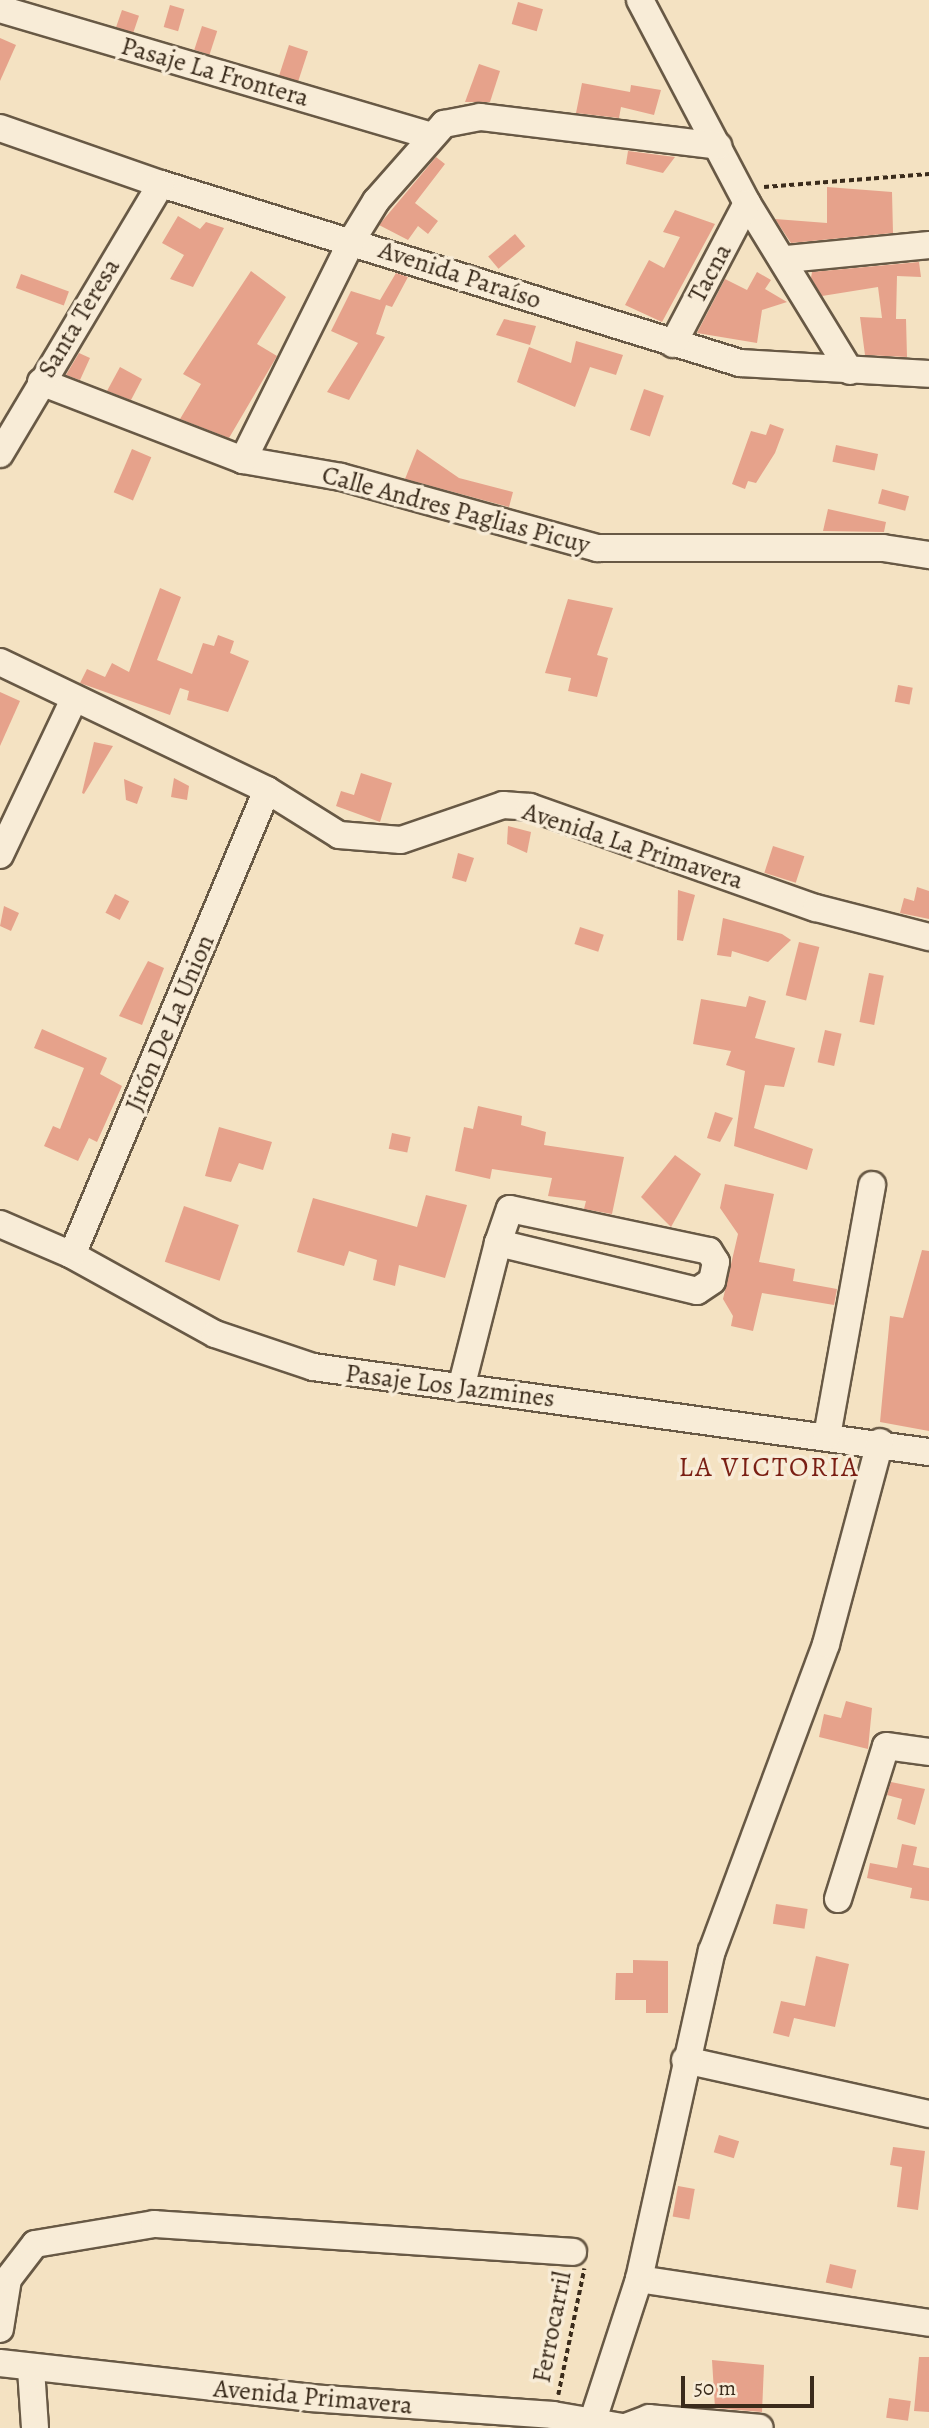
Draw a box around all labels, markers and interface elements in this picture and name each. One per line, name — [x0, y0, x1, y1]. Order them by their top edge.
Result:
street label: Pasaje La Frontera — [117, 30, 313, 114]
street label: Avenida Paraíso — [375, 234, 545, 316]
street label: Tacna — [682, 238, 738, 308]
street label: Santa Teresa — [31, 253, 127, 383]
street label: Calle Andres Paglias Picuy — [319, 459, 593, 561]
street label: Avenida La Primavera — [519, 796, 747, 896]
street label: Jirón De La Union — [119, 930, 221, 1116]
street label: Pasaje Los Jazmines — [344, 1358, 556, 1414]
district label: LA VICTORIA — [680, 1450, 858, 1484]
street label: Ferrocarril — [526, 2269, 578, 2385]
scale bar — [684, 2362, 817, 2406]
street label: Avenida Primavera — [212, 2373, 414, 2421]
text: 50 m — [694, 2374, 736, 2402]

